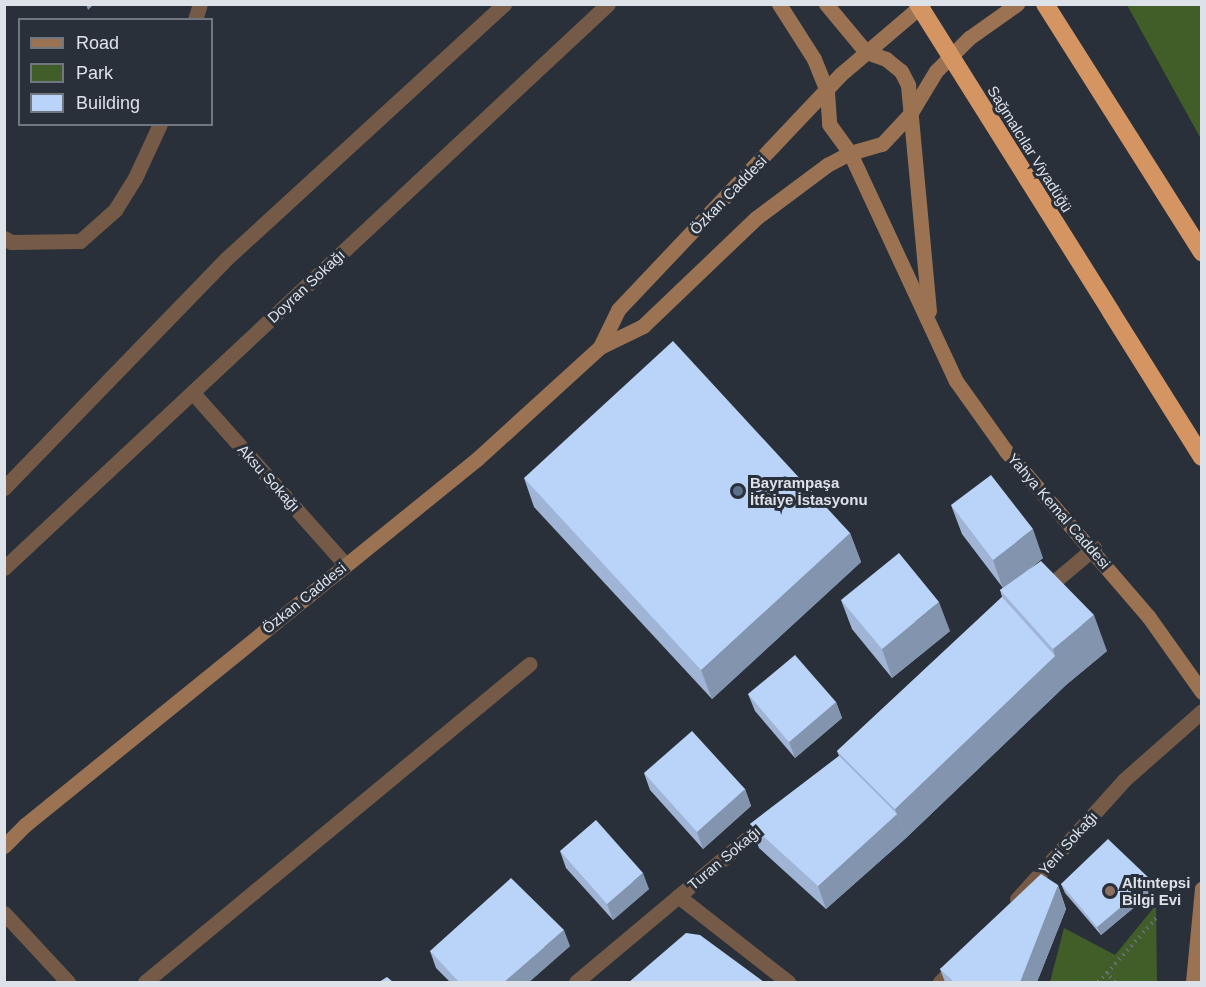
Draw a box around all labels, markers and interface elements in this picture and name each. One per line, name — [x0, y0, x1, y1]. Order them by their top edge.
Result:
legend — [18, 18, 213, 126]
text: Road — [76, 33, 119, 53]
text: Park — [76, 63, 113, 83]
street label: Sağmalcılar Viyadüğü — [984, 82, 1076, 216]
text: Building — [76, 93, 140, 113]
street label: Özkan Caddesi — [686, 152, 770, 238]
street label: Doyran Sokağı — [264, 246, 348, 326]
street label: Aksu Sokağı — [234, 441, 304, 515]
street label: Yahya Kemal Caddesi — [1004, 450, 1114, 572]
place label: Bayrampaşa İtfaiye İstasyonu — [750, 473, 868, 508]
marker: Bayrampaşa İtfaiye İstasyonu — [731, 484, 745, 498]
street label: Özkan Caddesi — [258, 559, 350, 637]
street label: Yeni Sokağı — [1035, 807, 1101, 879]
street label: Turan Sokağı — [684, 822, 764, 894]
place label: Altıntepsi Bilgi Evi — [1122, 873, 1190, 908]
marker: Altıntepsi Bilgi Evi — [1103, 884, 1117, 898]

